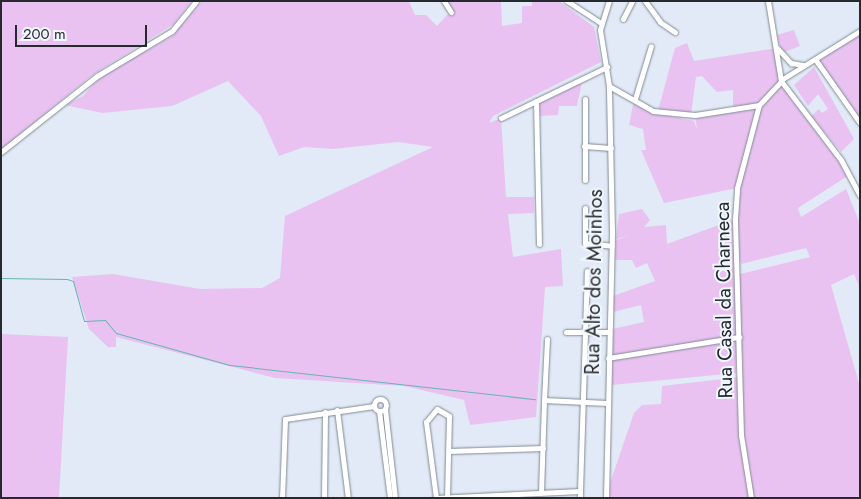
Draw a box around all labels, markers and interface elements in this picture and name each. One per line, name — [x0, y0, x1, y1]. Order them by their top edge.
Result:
scale bar — [18, 15, 150, 47]
text: 200 m — [23, 23, 66, 45]
street label: Rua Alto dos Moinhos — [580, 189, 608, 375]
street label: Rua Casal da Charneca — [710, 202, 738, 398]

